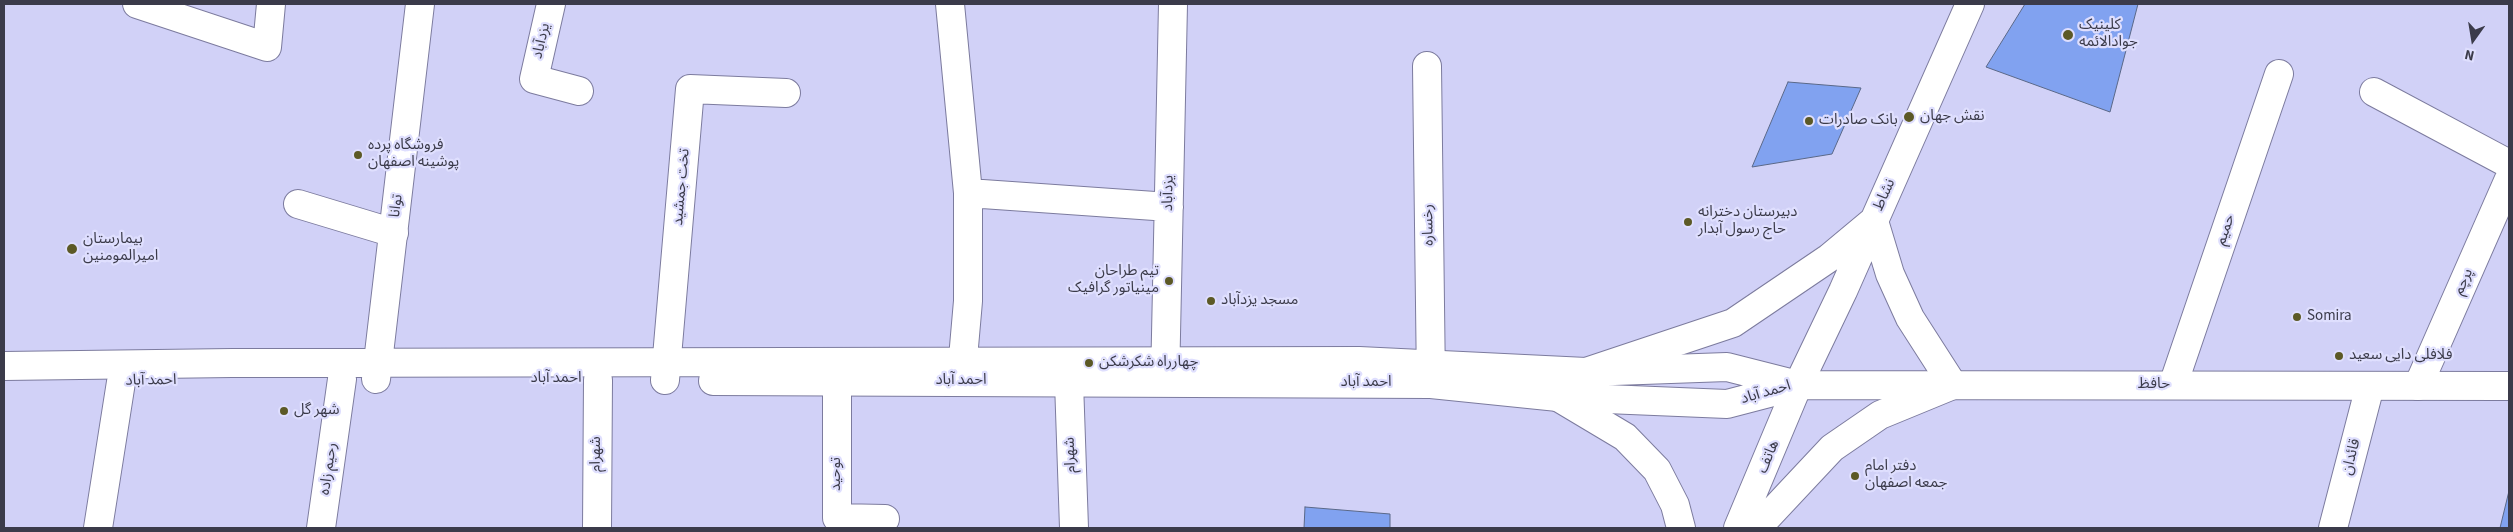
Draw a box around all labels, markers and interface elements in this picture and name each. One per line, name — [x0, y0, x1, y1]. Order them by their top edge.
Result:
north arrow — [2448, 15, 2498, 65]
place label: کلینیک جوادالائمه — [2079, 17, 2138, 52]
street label: یزدآباد — [529, 21, 555, 61]
marker: کلینیک جوادالائمه — [2061, 28, 2075, 42]
text: N — [2463, 44, 2476, 65]
place label: نقش جهان — [1920, 108, 1985, 126]
marker: نقش جهان — [1902, 110, 1916, 124]
place label: بانک صادرات — [1819, 112, 1898, 130]
marker: بانک صادرات — [1803, 115, 1815, 127]
place label: فروشگاه پرده پوشینه اصفهان — [368, 137, 459, 172]
street label: تخت جمشید — [670, 148, 694, 226]
marker: فروشگاه پرده پوشینه اصفهان — [352, 149, 364, 161]
street label: یزدآباد — [1160, 175, 1178, 211]
street label: نشاط — [1870, 176, 1900, 214]
street label: توانا — [387, 193, 407, 219]
street label: رخساره — [1420, 204, 1438, 246]
place label: دبیرستان دخترانه حاج رسول آبدار — [1698, 204, 1797, 239]
street label: حمیم — [2212, 212, 2240, 248]
marker: دبیرستان دخترانه حاج رسول آبدار — [1682, 216, 1694, 228]
place label: بیمارستان امیرالمومنین — [83, 231, 158, 266]
marker: بیمارستان امیرالمومنین — [65, 242, 79, 256]
place label: تیم طراحان مینیاتور گرافیک — [1068, 263, 1159, 298]
street label: پرچم — [2450, 266, 2478, 298]
marker: تیم طراحان مینیاتور گرافیک — [1163, 275, 1175, 287]
place label: مسجد یزدآباد — [1221, 292, 1298, 310]
marker: مسجد یزدآباد — [1205, 295, 1217, 307]
place label: Somira — [2307, 308, 2352, 326]
marker: Somira — [2291, 311, 2303, 323]
place label: فلافلی دایی سعید — [2349, 347, 2452, 365]
marker: فلافلی دایی سعید — [2333, 350, 2345, 362]
place label: چهارراه شکرشکن — [1099, 354, 1198, 372]
marker: چهارراه شکرشکن — [1083, 357, 1095, 369]
street label: احمد آباد — [530, 370, 582, 388]
street label: احمد آباد — [125, 372, 177, 390]
street label: احمد آباد — [935, 372, 987, 390]
street label: احمد آباد — [1340, 374, 1392, 392]
street label: حافظ — [2138, 376, 2170, 394]
street label: احمد آباد — [1739, 377, 1793, 409]
place label: شهر گل — [294, 402, 339, 420]
marker: شهر گل — [278, 405, 290, 417]
street label: شهرام — [588, 436, 606, 472]
street label: شهرام — [1061, 437, 1081, 473]
street label: قائدان — [2339, 437, 2365, 477]
street label: هاتف — [1754, 438, 1784, 476]
street label: رحیم زاده — [316, 442, 342, 496]
street label: توحید — [828, 457, 846, 491]
place label: دفتر امام جمعه اصفهان — [1865, 458, 1947, 493]
marker: دفتر امام جمعه اصفهان — [1849, 470, 1861, 482]

